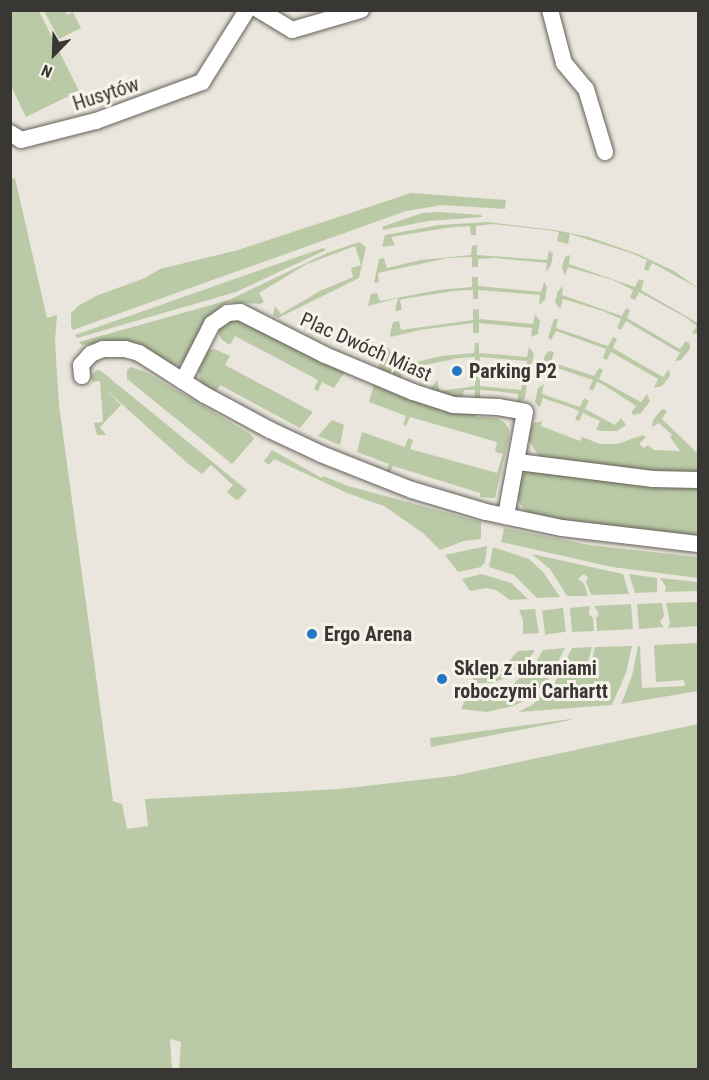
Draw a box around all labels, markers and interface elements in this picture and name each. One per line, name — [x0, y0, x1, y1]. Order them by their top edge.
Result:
north arrow — [24, 24, 84, 84]
text: N — [39, 60, 55, 82]
street label: Husytów — [70, 72, 142, 116]
street label: Plac Dwóch Miast — [297, 307, 435, 387]
place label: Parking P2 — [469, 359, 557, 383]
marker: Parking P2 — [450, 364, 464, 378]
place label: Ergo Arena — [324, 622, 412, 646]
marker: Ergo Arena — [305, 627, 319, 641]
place label: Sklep z ubraniami roboczymi Carhartt — [454, 656, 608, 703]
marker: Sklep z ubraniami roboczymi Carhartt — [435, 672, 449, 686]

